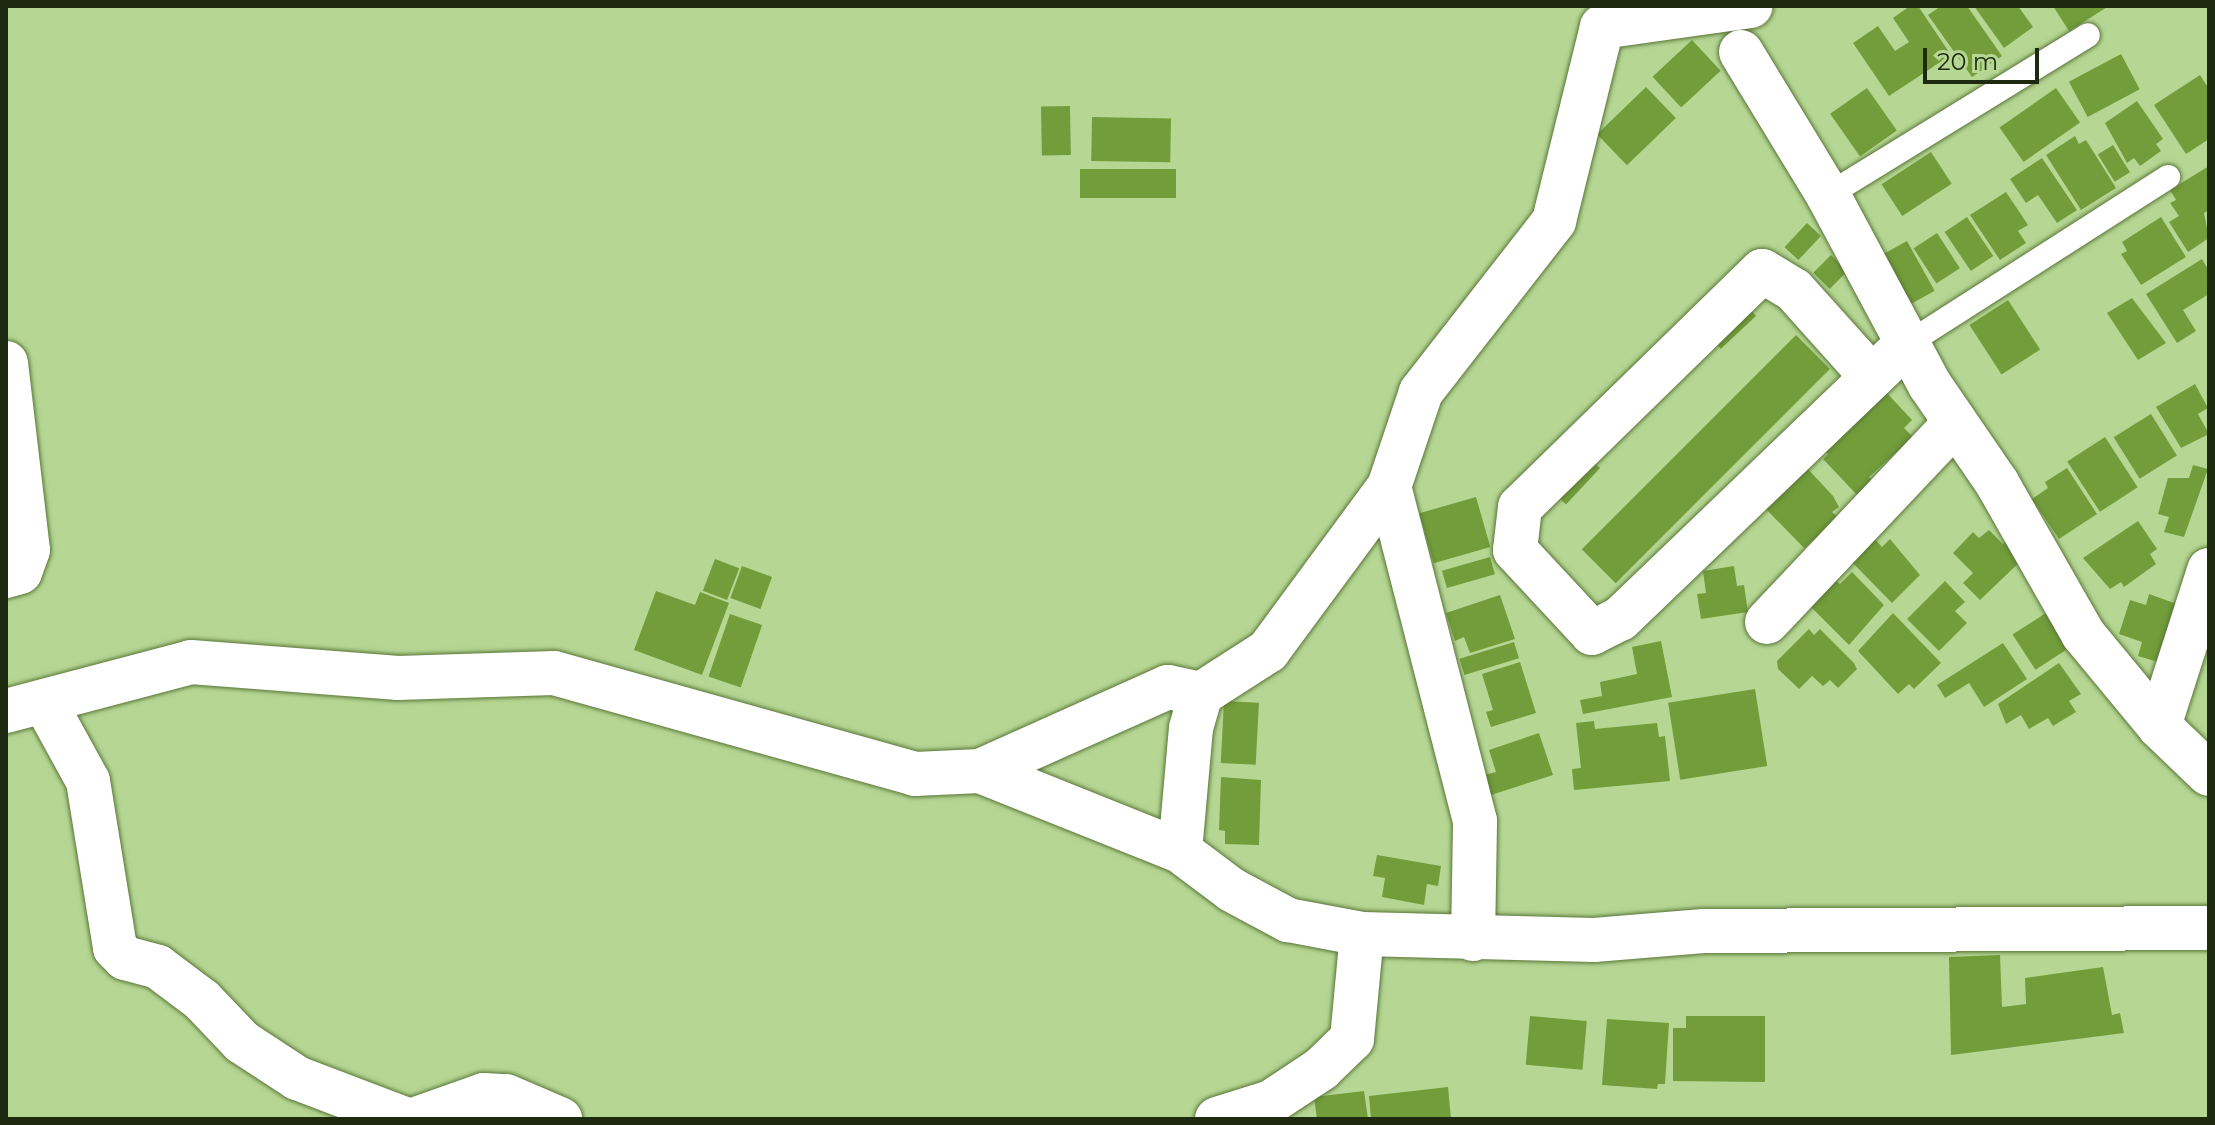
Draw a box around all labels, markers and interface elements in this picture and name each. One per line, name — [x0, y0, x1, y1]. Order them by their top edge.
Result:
scale bar — [1927, 32, 2043, 82]
text: 20 m — [1937, 47, 1998, 76]

